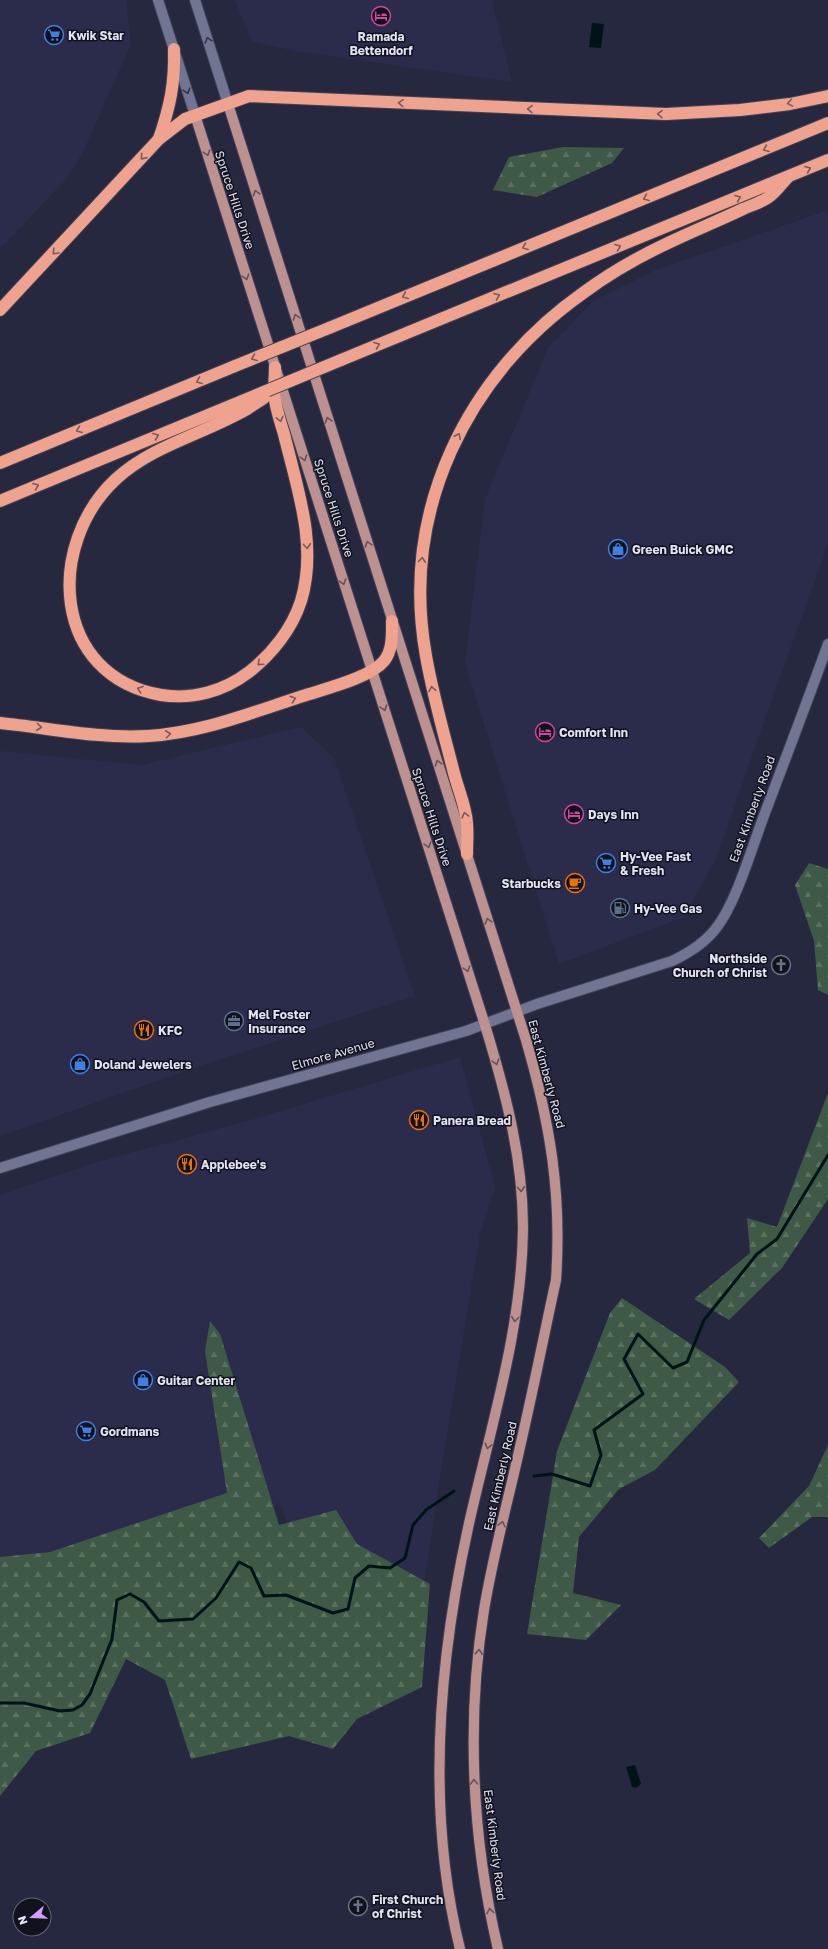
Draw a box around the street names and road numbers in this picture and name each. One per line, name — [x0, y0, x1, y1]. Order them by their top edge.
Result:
street label: Spruce Hills Drive — [212, 149, 258, 251]
street label: Spruce Hills Drive — [311, 457, 357, 559]
street label: East Kimberly Road — [726, 754, 778, 864]
street label: Spruce Hills Drive — [409, 766, 455, 868]
street label: East Kimberly Road — [525, 1018, 569, 1130]
street label: Elmore Avenue — [290, 1035, 376, 1073]
street label: East Kimberly Road — [480, 1420, 520, 1532]
street label: East Kimberly Road — [481, 1789, 509, 1901]

